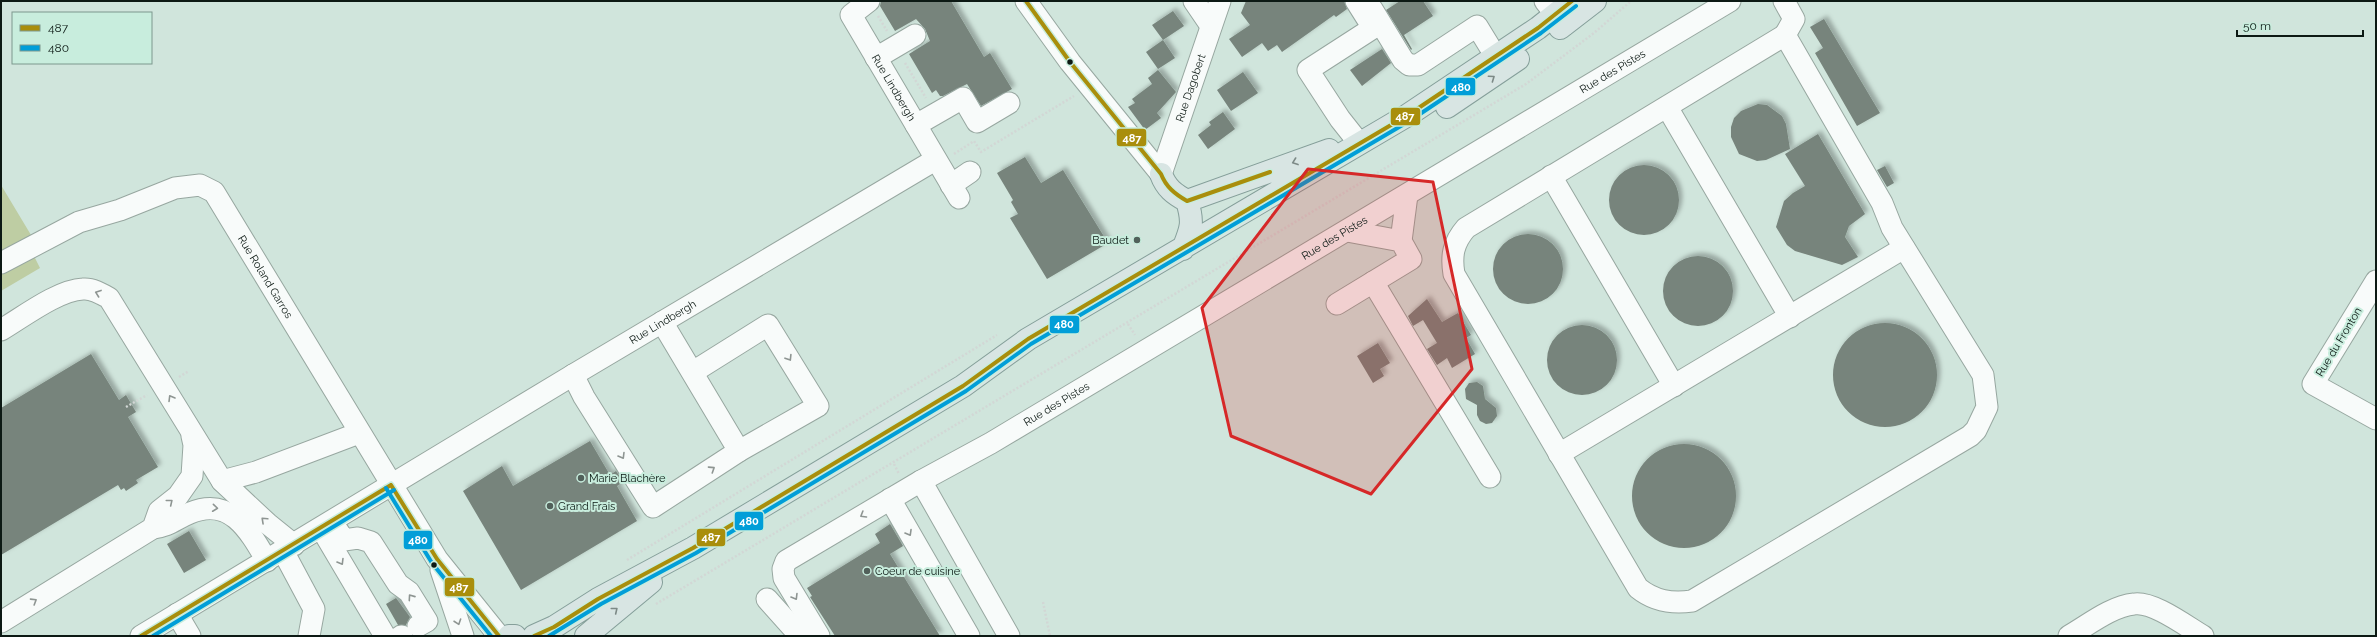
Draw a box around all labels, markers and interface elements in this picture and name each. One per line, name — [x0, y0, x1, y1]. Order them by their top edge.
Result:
legend — [12, 12, 152, 64]
scale bar — [2237, 12, 2363, 38]
text: 50 m — [2243, 19, 2271, 33]
text: 487 — [48, 21, 69, 35]
text: 480 — [48, 41, 69, 55]
street label: Rue des Pistes — [1577, 47, 1648, 96]
street label: Rue Lindbergh — [869, 52, 919, 123]
street label: Rue Dagobert — [1173, 52, 1208, 124]
unlabelled marker — [1065, 57, 1075, 67]
one-way arrow — [1488, 76, 1495, 83]
line badge: 480 — [1445, 77, 1476, 96]
text: 480 — [1451, 81, 1471, 94]
line badge: 487 — [1390, 107, 1421, 126]
text: 487 — [1395, 110, 1415, 123]
line badge: 487 — [1116, 128, 1147, 147]
text: 487 — [1122, 132, 1142, 145]
one-way arrow — [1292, 158, 1299, 166]
street label: Rue des Pistes — [1299, 213, 1370, 262]
street label: Rue Roland Garros — [235, 233, 296, 321]
place label: Baudet — [1092, 234, 1129, 247]
marker: Baudet — [1132, 235, 1142, 245]
one-way arrow — [94, 289, 101, 297]
street label: Rue Lindbergh — [627, 297, 698, 347]
street label: Rue du Fronton — [2313, 305, 2365, 379]
line badge: 480 — [1049, 315, 1080, 334]
text: 480 — [1054, 318, 1074, 331]
one-way arrow — [784, 354, 791, 361]
street label: Rue des Pistes — [1021, 379, 1092, 429]
one-way arrow — [168, 395, 175, 402]
one-way arrow — [617, 452, 625, 459]
one-way arrow — [708, 466, 715, 474]
place label: Marie Blachère — [589, 472, 666, 485]
marker: Marie Blachère — [576, 473, 586, 483]
one-way arrow — [166, 500, 173, 507]
place label: Grand Frais — [558, 500, 615, 513]
marker: Grand Frais — [545, 501, 555, 511]
one-way arrow — [212, 504, 218, 513]
one-way arrow — [860, 510, 867, 517]
line badge: 480 — [734, 511, 764, 531]
text: 480 — [739, 515, 759, 528]
one-way arrow — [261, 517, 269, 525]
line badge: 487 — [696, 528, 726, 547]
one-way arrow — [905, 528, 912, 536]
line badge: 480 — [403, 530, 433, 550]
text: 487 — [701, 531, 721, 544]
text: 480 — [408, 534, 428, 547]
one-way arrow — [336, 558, 344, 565]
unlabelled marker — [429, 560, 439, 570]
place label: Coeur de cuisine — [875, 565, 961, 578]
marker: Coeur de cuisine — [862, 566, 872, 576]
line badge: 487 — [444, 577, 475, 597]
text: 487 — [449, 581, 469, 594]
one-way arrow — [791, 593, 798, 600]
one-way arrow — [409, 594, 416, 601]
one-way arrow — [30, 599, 37, 606]
one-way arrow — [611, 608, 618, 615]
one-way arrow — [454, 618, 462, 625]

